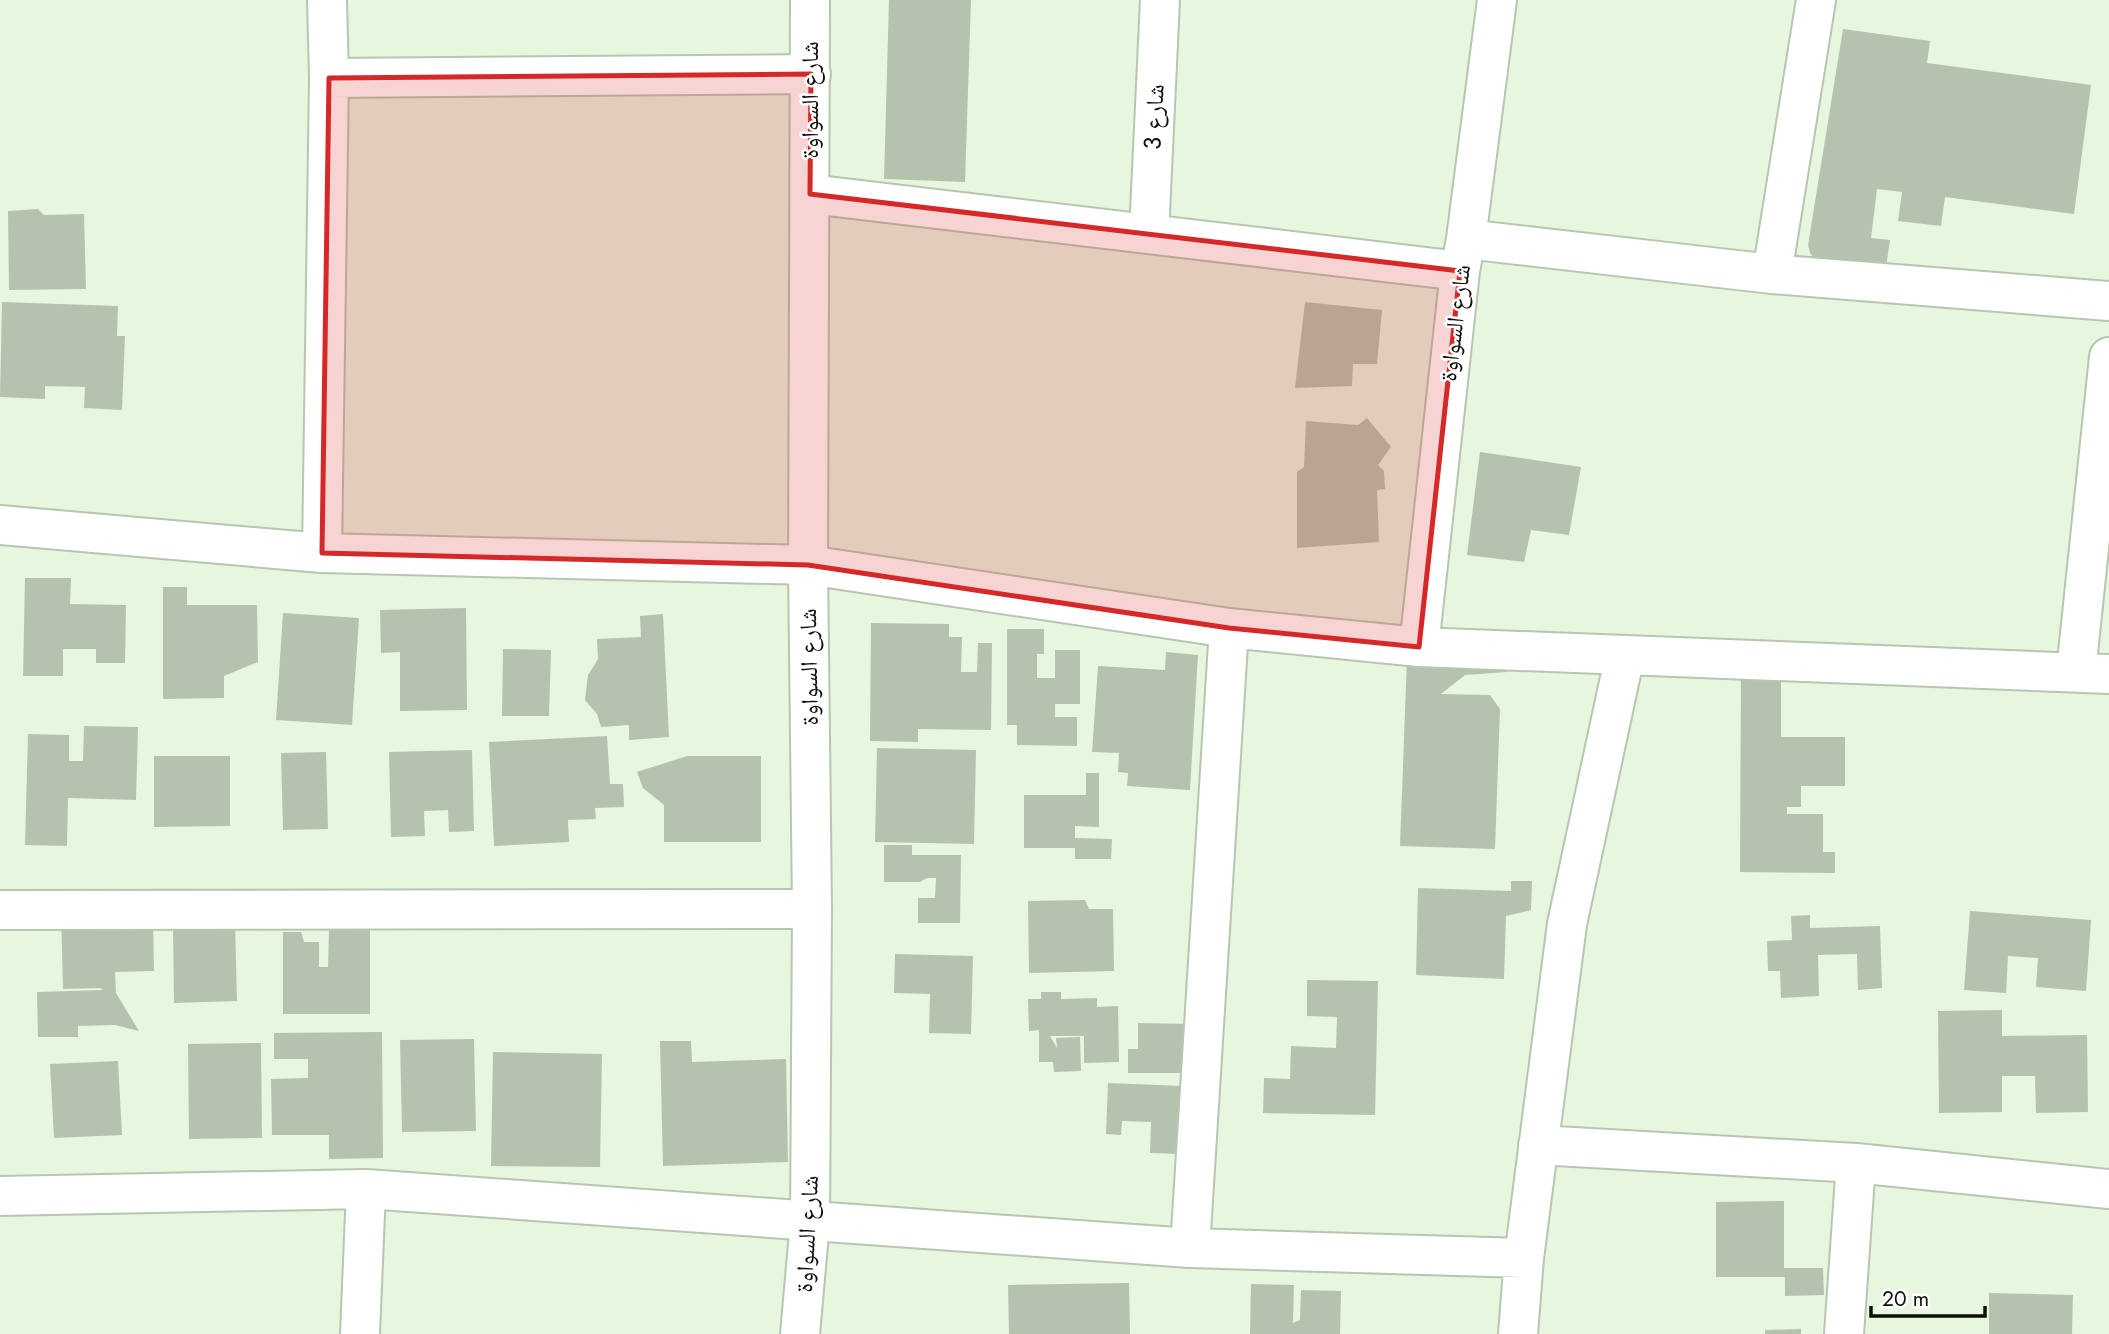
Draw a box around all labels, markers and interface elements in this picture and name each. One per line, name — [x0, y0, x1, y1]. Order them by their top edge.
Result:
street label: شارع السواوة — [792, 41, 827, 159]
street label: شارع 3 — [1134, 83, 1173, 151]
street label: شارع السواوة — [1430, 262, 1479, 383]
street label: شارع السواوة — [790, 608, 827, 726]
street label: شارع السواوة — [786, 1174, 827, 1294]
scale bar — [1871, 1274, 1985, 1318]
text: 20 m — [1882, 1284, 1929, 1314]

